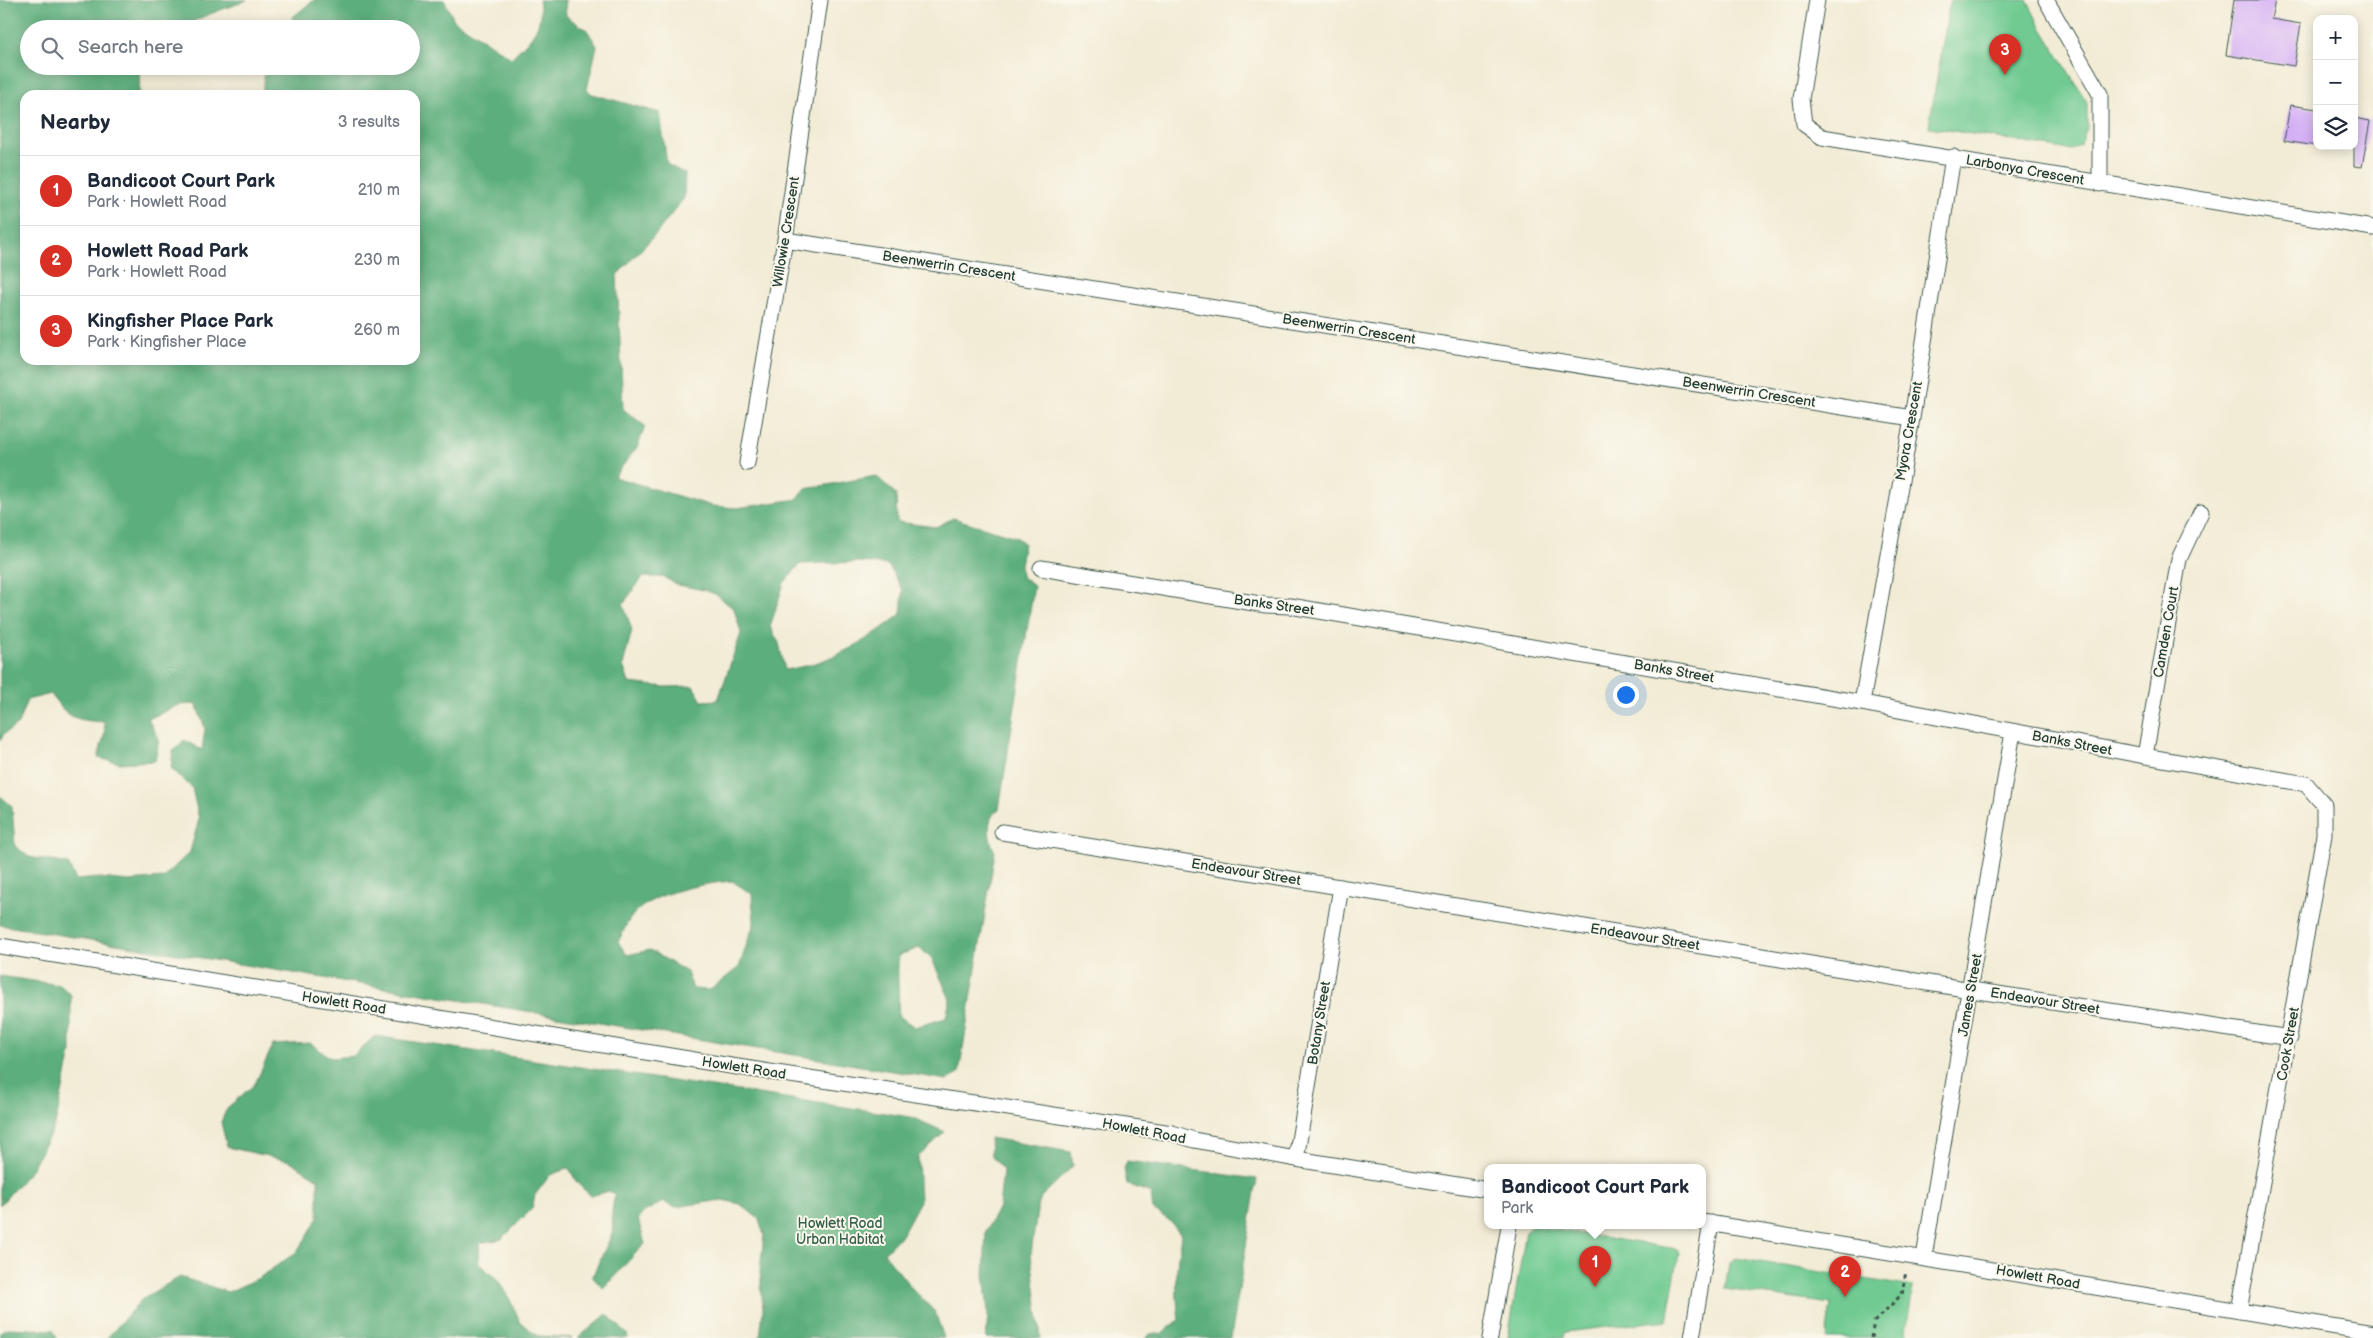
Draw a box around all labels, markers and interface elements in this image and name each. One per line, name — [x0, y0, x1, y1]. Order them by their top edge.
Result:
map controls — [2313, 15, 2358, 150]
button: + — [2313, 15, 2358, 60]
search box — [20, 20, 420, 75]
icon: search — [38, 34, 66, 62]
pin: 3 — [1989, 34, 2021, 75]
text: Search here — [78, 36, 183, 59]
button: − — [2313, 60, 2358, 105]
button: layers — [2313, 105, 2358, 150]
text: Nearby — [40, 110, 110, 135]
text: 3 results — [338, 113, 400, 132]
street label: Larbonya Crescent — [1964, 151, 2086, 189]
text: Bandicoot Court Park — [87, 170, 275, 193]
street label: Willowie Crescent — [769, 175, 803, 289]
text: 1 — [53, 181, 59, 200]
text: 210 m — [358, 181, 400, 200]
text: Park · Howlett Road — [87, 193, 227, 212]
text: Howlett Road Park — [87, 240, 248, 263]
street label: Beenwerrin Crescent — [881, 247, 1017, 285]
text: 2 — [51, 251, 61, 270]
text: 230 m — [354, 251, 400, 270]
text: Park · Howlett Road — [87, 263, 227, 282]
text: Kingfisher Place Park — [87, 310, 273, 333]
street label: Beenwerrin Crescent — [1281, 310, 1417, 348]
text: 3 — [51, 321, 61, 340]
text: 260 m — [354, 321, 400, 340]
text: Park · Kingfisher Place — [87, 333, 247, 352]
street label: Beenwerrin Crescent — [1681, 373, 1817, 411]
street label: Myora Crescent — [1892, 379, 1926, 482]
street label: Camden Court — [2150, 584, 2183, 679]
street label: Banks Street — [1233, 591, 1316, 619]
street label: Banks Street — [1633, 656, 1716, 687]
your location — [1613, 682, 1639, 708]
street label: Banks Street — [2031, 727, 2114, 759]
street label: Endeavour Street — [1190, 855, 1303, 889]
street label: Endeavour Street — [1589, 920, 1702, 954]
street label: James Street — [1954, 952, 1986, 1038]
street label: Botany Street — [1304, 979, 1334, 1066]
street label: Endeavour Street — [1989, 984, 2102, 1018]
street label: Howlett Road — [301, 988, 387, 1018]
street label: Cook Street — [2273, 1005, 2303, 1082]
street label: Howlett Road — [701, 1053, 787, 1083]
street label: Howlett Road — [1101, 1115, 1187, 1147]
popup — [1484, 1164, 1706, 1229]
text: Bandicoot Court Park — [1501, 1176, 1689, 1199]
text: Park — [1501, 1199, 1533, 1218]
park label: Howlett Road Urban Habitat — [796, 1215, 885, 1248]
pin: 1 — [1579, 1246, 1611, 1287]
pin: 2 — [1829, 1256, 1861, 1297]
street label: Howlett Road — [1995, 1261, 2081, 1293]

